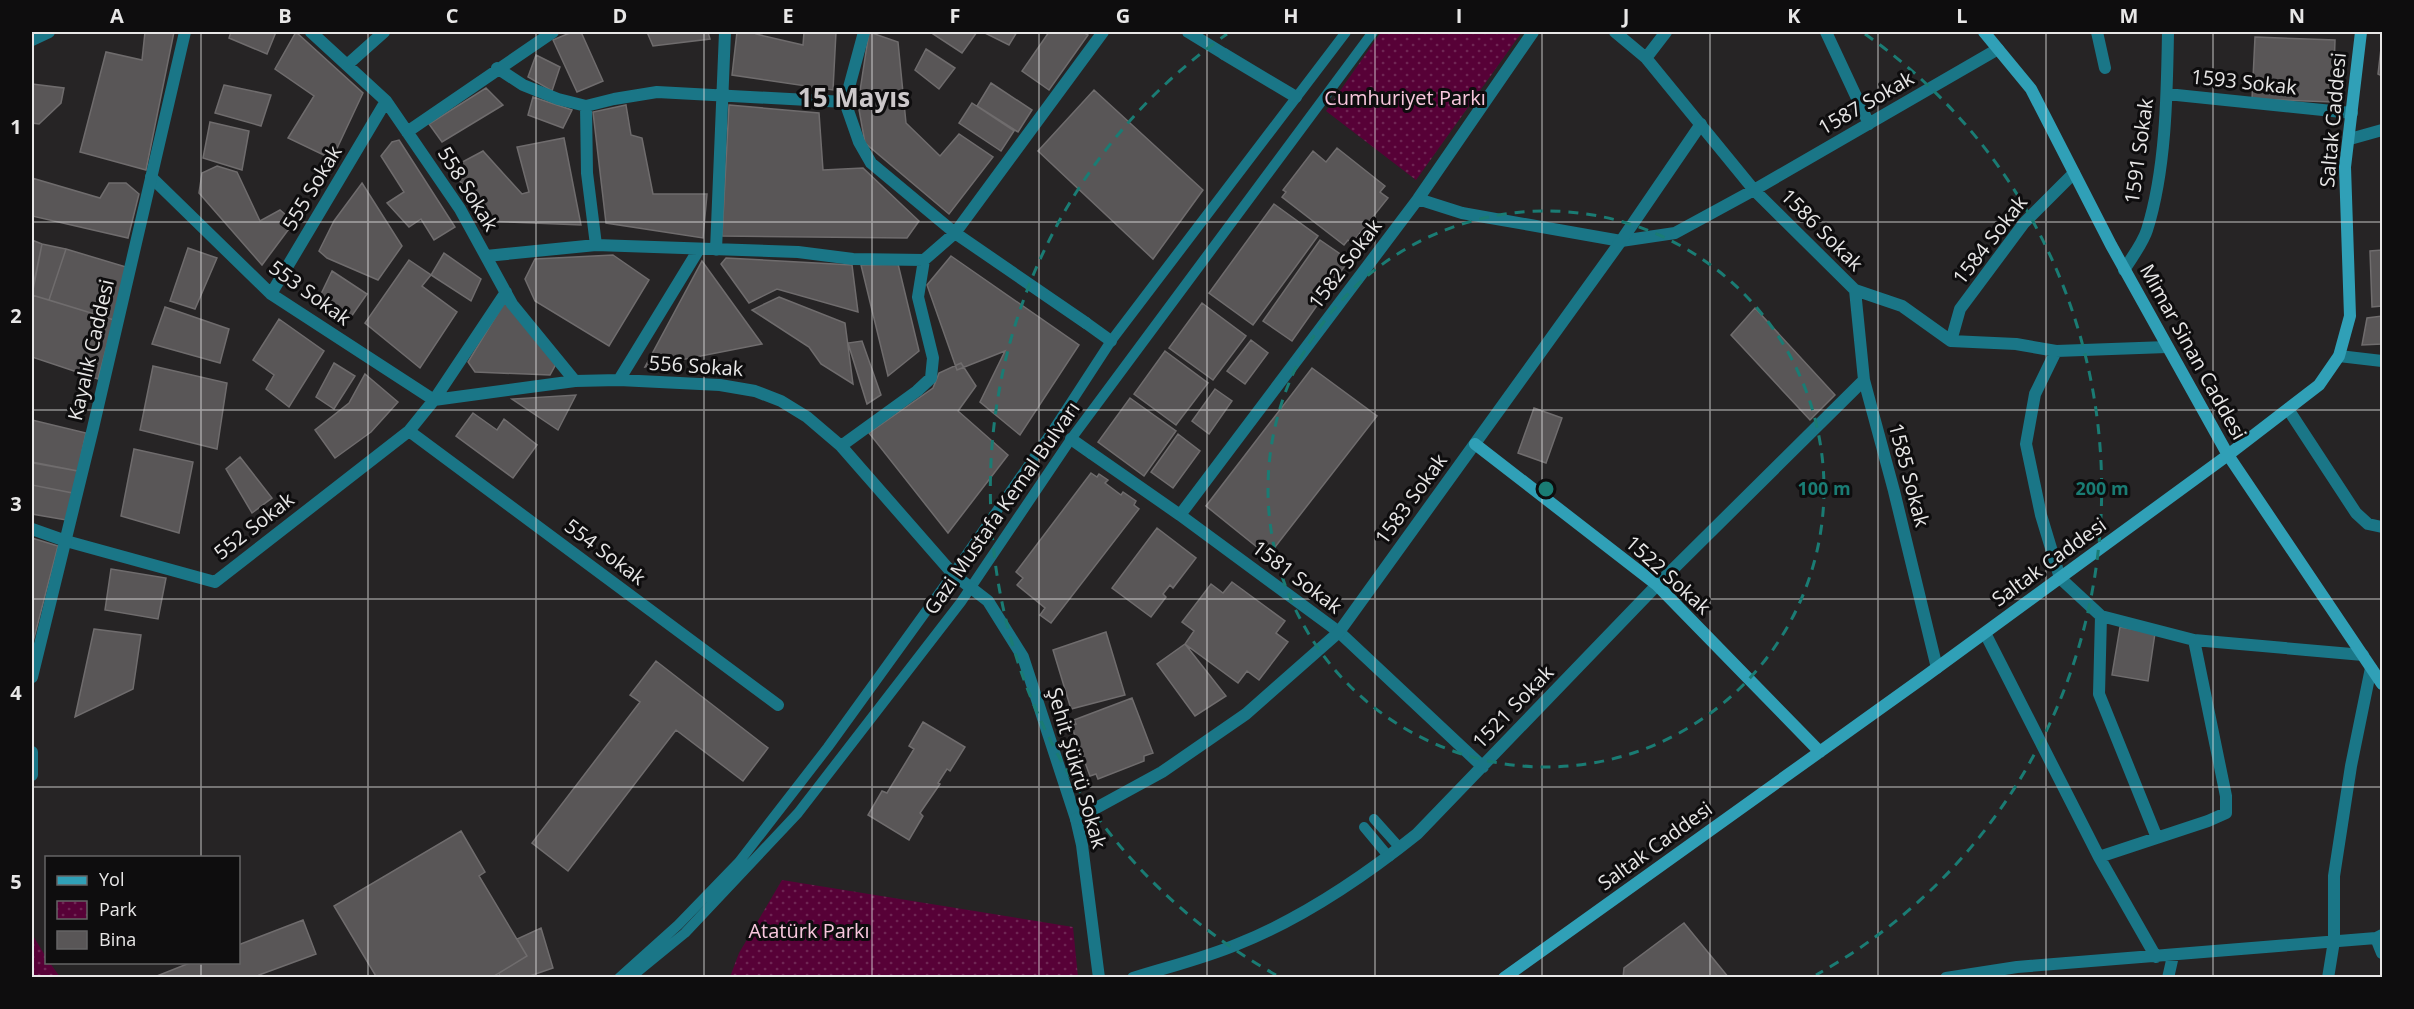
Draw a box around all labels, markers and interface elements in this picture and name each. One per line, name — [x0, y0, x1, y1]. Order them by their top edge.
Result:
text: A — [110, 2, 124, 29]
text: B — [278, 2, 292, 29]
text: C — [446, 2, 459, 29]
text: D — [613, 2, 627, 29]
text: E — [782, 2, 794, 29]
text: F — [950, 2, 960, 29]
text: G — [1116, 2, 1130, 29]
text: H — [1283, 2, 1299, 29]
text: I — [1456, 2, 1462, 29]
text: J — [1621, 2, 1629, 29]
text: K — [1787, 2, 1801, 29]
text: L — [1956, 2, 1968, 29]
text: M — [2120, 2, 2138, 29]
text: N — [2289, 2, 2305, 29]
street label: Saltak Caddesi — [2313, 51, 2352, 188]
street label: 1593 Sokak — [2190, 63, 2299, 101]
street label: 1587 Sokak — [1813, 64, 1919, 141]
district label: 15 Mayıs — [798, 79, 910, 115]
park label: Cumhuriyet Parkı — [1324, 84, 1486, 111]
street label: 1591 Sokak — [2118, 96, 2159, 205]
text: 1 — [10, 113, 22, 140]
street label: 555 Sokak — [276, 140, 348, 235]
street label: 558 Sokak — [432, 141, 505, 236]
street label: 1586 Sokak — [1775, 183, 1870, 277]
street label: 1584 Sokak — [1946, 189, 2033, 290]
street label: 1582 Sokak — [1302, 213, 1388, 314]
street label: 553 Sokak — [264, 254, 357, 332]
street label: Mimar Sinan Caddesi — [2134, 259, 2253, 444]
street label: Kayalık Caddesi — [61, 277, 120, 423]
text: 2 — [10, 302, 22, 329]
street label: 556 Sokak — [648, 349, 745, 382]
street label: Gazi Mustafa Kemal Bulvarı — [918, 396, 1086, 620]
street label: 1585 Sokak — [1883, 420, 1936, 530]
street label: 1583 Sokak — [1368, 447, 1453, 550]
text: 100 m — [1797, 476, 1851, 500]
text: 200 m — [2075, 476, 2129, 500]
centre of rings — [1536, 479, 1556, 499]
street label: 552 Sokak — [208, 486, 300, 565]
text: 3 — [10, 490, 22, 517]
street label: Saltak Caddesi — [1986, 511, 2111, 612]
street label: 554 Sokak — [559, 512, 652, 591]
street label: 1522 Sokak — [1620, 529, 1717, 620]
street label: 1581 Sokak — [1247, 534, 1348, 620]
street label: 1521 Sokak — [1466, 659, 1560, 754]
text: 4 — [10, 679, 22, 706]
street label: Şehit Şükrü Sokak — [1042, 684, 1114, 852]
street label: Saltak Caddesi — [1592, 795, 1717, 896]
legend — [45, 856, 240, 964]
text: Yol — [99, 867, 124, 891]
text: 5 — [10, 868, 22, 895]
text: Park — [99, 897, 137, 921]
park label: Atatürk Parkı — [748, 917, 870, 944]
text: Bina — [99, 927, 136, 951]

